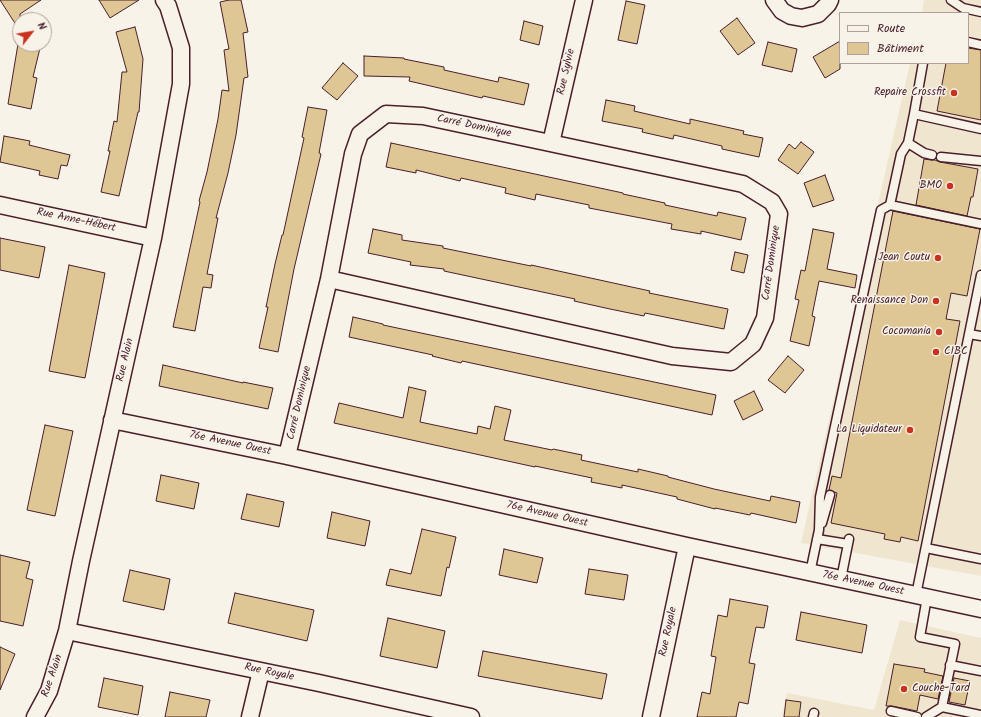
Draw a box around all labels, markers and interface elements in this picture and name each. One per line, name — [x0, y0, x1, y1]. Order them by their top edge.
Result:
north arrow — [12, 12, 52, 52]
legend — [839, 12, 969, 64]
text: N — [32, 19, 51, 34]
text: Route — [877, 19, 905, 38]
text: Bâtiment — [877, 39, 924, 58]
street label: Rue Sylvie — [555, 48, 579, 96]
place label: Repaire Crossfit — [874, 86, 946, 100]
marker: Repaire Crossfit — [949, 88, 959, 98]
street label: Carré Dominique — [436, 113, 512, 141]
place label: BMO — [920, 179, 942, 193]
marker: BMO — [945, 181, 955, 191]
street label: Rue Anne-Hébert — [35, 206, 117, 236]
street label: Carré Dominique — [760, 225, 784, 301]
place label: Jean Coutu — [878, 251, 930, 265]
marker: Jean Coutu — [933, 253, 943, 263]
place label: Renaissance Don — [850, 294, 928, 308]
marker: Renaissance Don — [931, 296, 941, 306]
place label: Cocomania — [882, 325, 931, 339]
marker: Cocomania — [934, 327, 944, 337]
street label: Rue Alain — [115, 337, 137, 383]
place label: CIBC — [944, 345, 968, 359]
marker: CIBC — [931, 347, 941, 357]
street label: Carré Dominique — [285, 365, 315, 441]
place label: La Liquidateur — [836, 423, 902, 437]
marker: La Liquidateur — [905, 425, 915, 435]
street label: 76e Avenue Ouest — [188, 429, 272, 459]
street label: 76e Avenue Ouest — [505, 499, 589, 531]
street label: 76e Avenue Ouest — [821, 569, 905, 599]
street label: Rue Royale — [657, 606, 681, 658]
street label: Rue Alain — [40, 653, 66, 699]
street label: Rue Royale — [243, 661, 295, 685]
place label: Couche-Tard — [912, 682, 970, 696]
marker: Couche-Tard — [899, 684, 909, 694]

